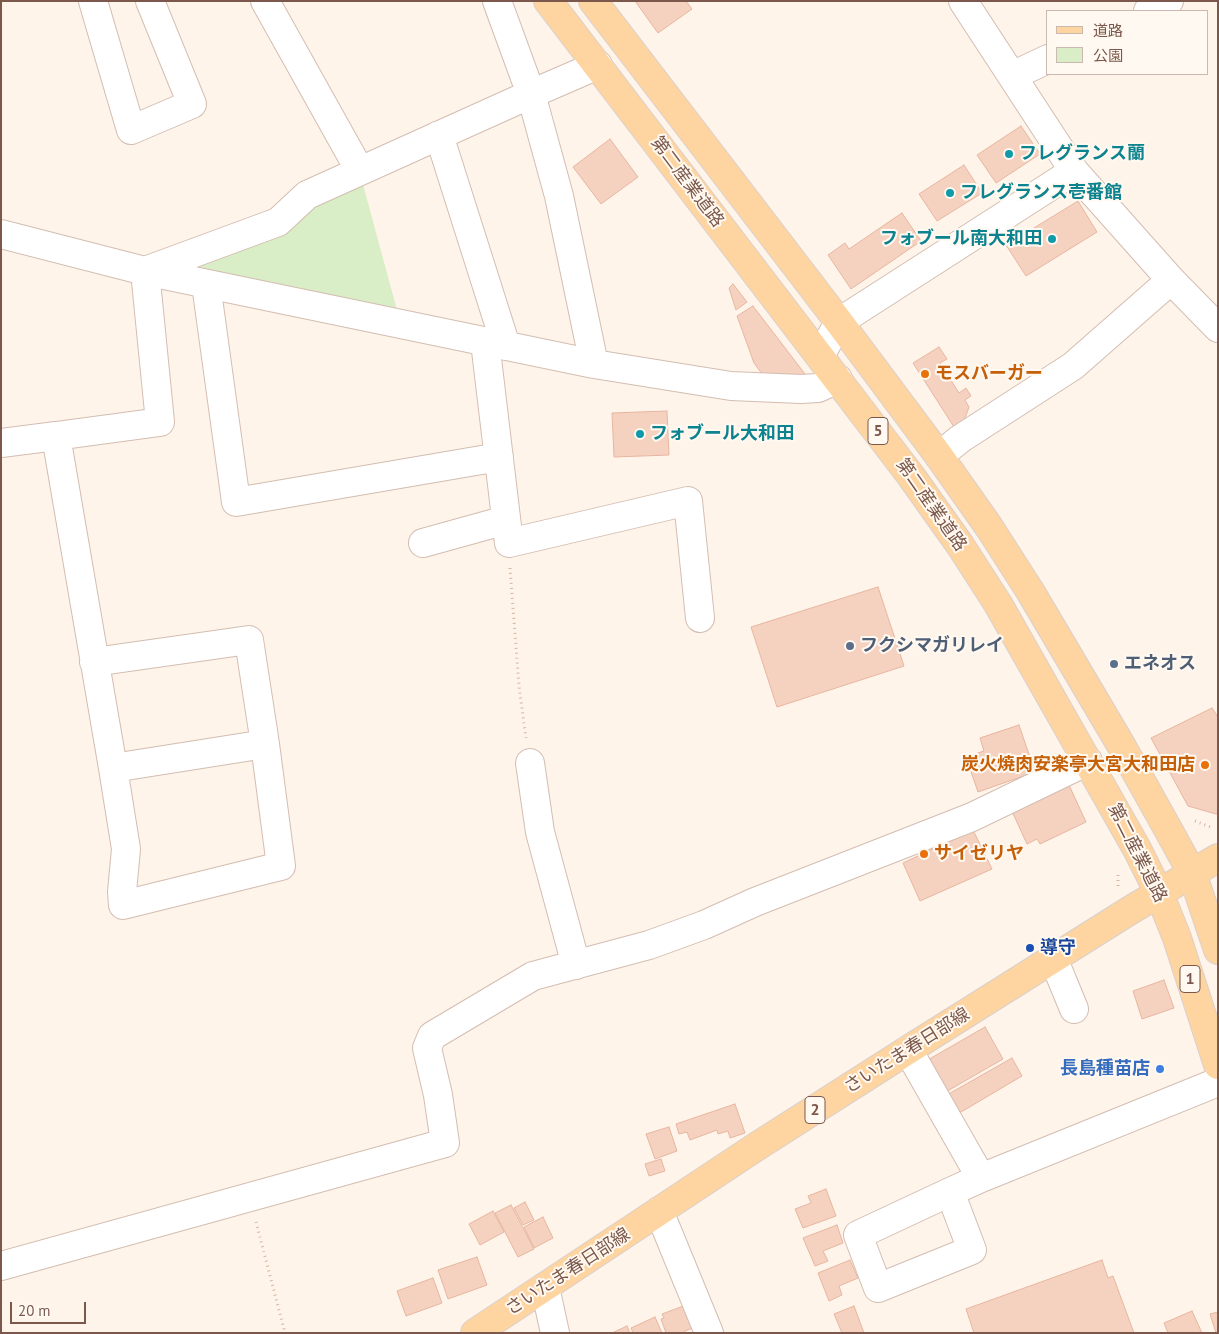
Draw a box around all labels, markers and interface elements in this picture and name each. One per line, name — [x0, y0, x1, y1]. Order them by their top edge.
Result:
legend — [1046, 10, 1209, 75]
text: 道路 — [1093, 21, 1123, 40]
text: 公園 — [1093, 46, 1123, 65]
street label: 第二産業道路 — [646, 132, 728, 232]
place label: フレグランス蘭 — [1019, 143, 1145, 165]
marker: フレグランス蘭 — [1003, 148, 1015, 160]
place label: フレグランス壱番館 — [960, 182, 1122, 204]
marker: フレグランス壱番館 — [944, 187, 956, 199]
place label: フォブール南大和田 — [880, 228, 1042, 250]
marker: フォブール南大和田 — [1046, 233, 1058, 245]
place label: モスバーガー — [935, 363, 1043, 385]
marker: モスバーガー — [919, 368, 931, 380]
road number: 5 — [868, 418, 888, 444]
place label: フォブール大和田 — [650, 423, 794, 445]
marker: フォブール大和田 — [634, 428, 646, 440]
street label: 第二産業道路 — [891, 455, 971, 555]
place label: フクシマガリレイ — [860, 635, 1004, 657]
marker: フクシマガリレイ — [844, 640, 856, 652]
place label: エネオス — [1124, 653, 1196, 675]
marker: エネオス — [1108, 658, 1120, 670]
place label: 炭火焼肉安楽亭大宮大和田店 — [961, 754, 1195, 776]
marker: 炭火焼肉安楽亭大宮大和田店 — [1199, 759, 1211, 771]
street label: 第二産業道路 — [1103, 800, 1171, 906]
place label: サイゼリヤ — [934, 843, 1024, 865]
marker: サイゼリヤ — [918, 848, 930, 860]
place label: 導守 — [1040, 937, 1076, 959]
marker: 導守 — [1024, 942, 1036, 954]
road number: 1 — [1180, 966, 1200, 992]
street label: さいたま春日部線 — [840, 1004, 974, 1098]
place label: 長島種苗店 — [1060, 1058, 1150, 1080]
marker: 長島種苗店 — [1154, 1063, 1166, 1075]
road number: 2 — [805, 1096, 825, 1124]
street label: さいたま春日部線 — [502, 1224, 634, 1320]
scale bar — [12, 1292, 89, 1324]
text: 20 m — [18, 1301, 51, 1320]

